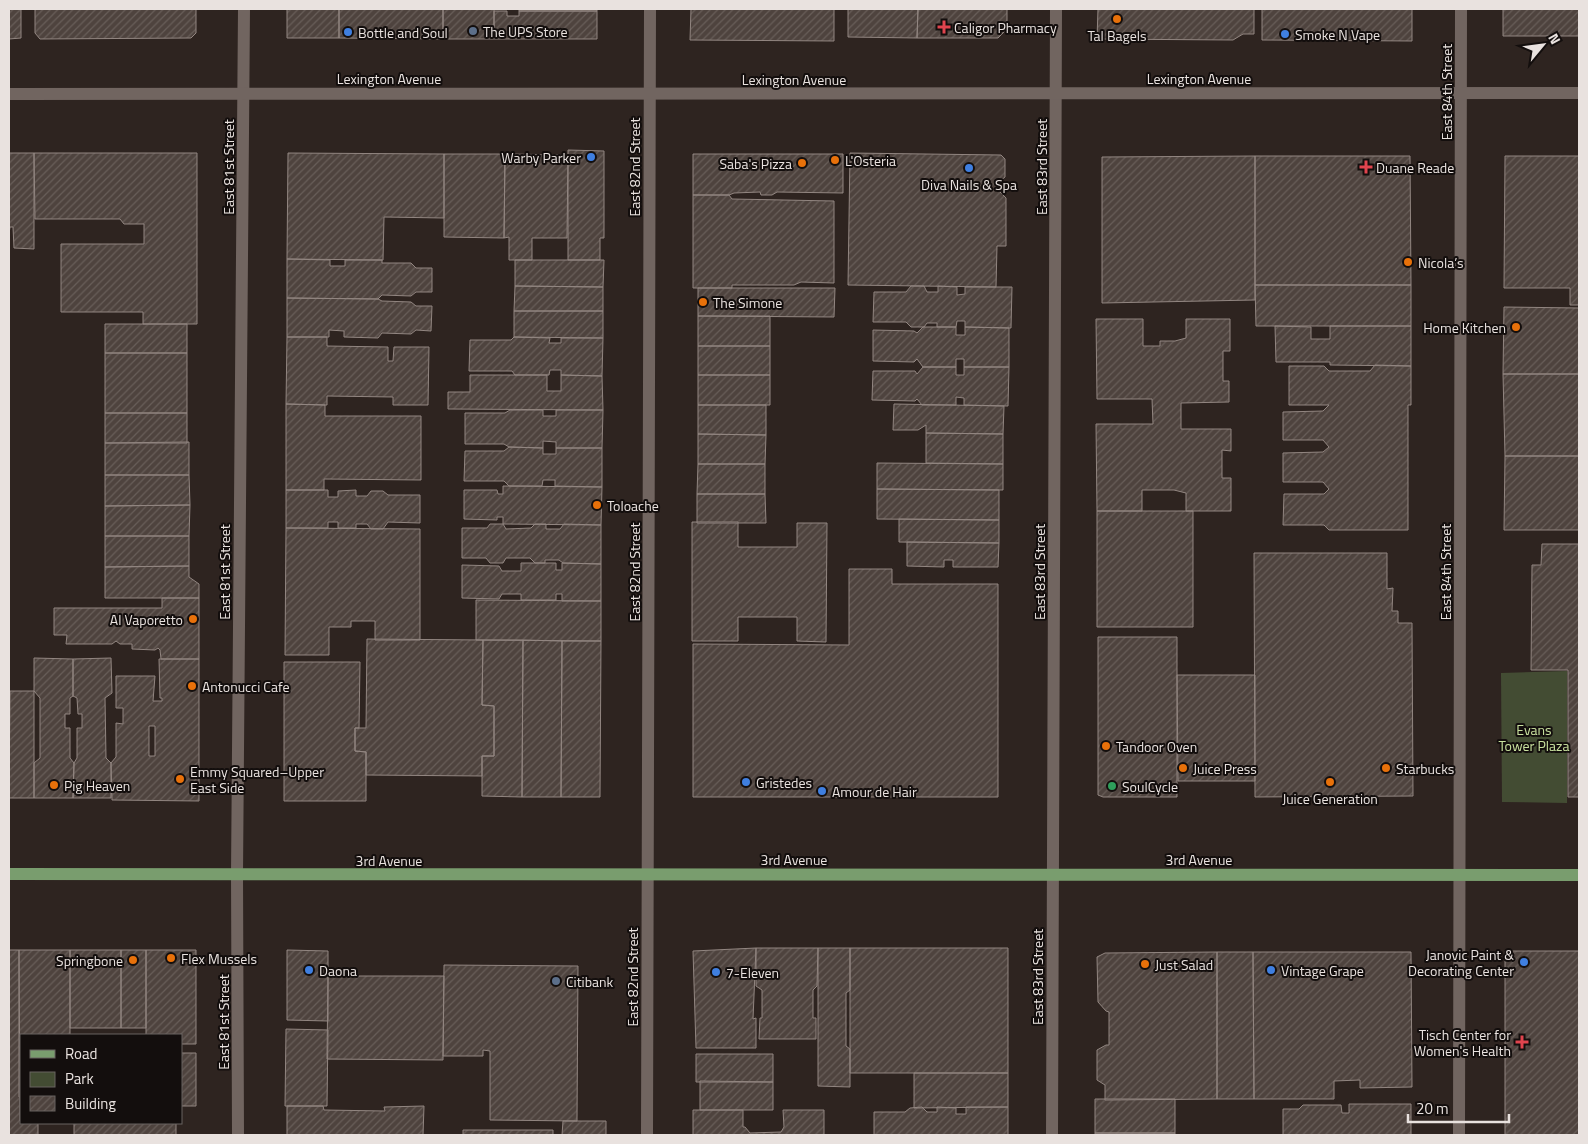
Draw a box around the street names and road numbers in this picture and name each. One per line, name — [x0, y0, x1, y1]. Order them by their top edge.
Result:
street label: East 84th Street — [1436, 44, 1457, 140]
street label: Lexington Avenue — [337, 68, 441, 89]
street label: Lexington Avenue — [1147, 68, 1251, 89]
street label: Lexington Avenue — [742, 69, 846, 90]
street label: East 82nd Street — [624, 117, 645, 217]
street label: East 81st Street — [218, 119, 239, 215]
street label: East 83rd Street — [1031, 119, 1052, 215]
street label: East 82nd Street — [624, 522, 645, 622]
street label: East 81st Street — [214, 524, 235, 620]
street label: East 83rd Street — [1029, 524, 1050, 620]
street label: East 84th Street — [1435, 524, 1456, 620]
street label: 3rd Avenue — [761, 849, 827, 870]
street label: 3rd Avenue — [1166, 849, 1232, 870]
street label: 3rd Avenue — [356, 850, 422, 871]
street label: East 82nd Street — [622, 927, 643, 1027]
street label: East 83rd Street — [1027, 929, 1048, 1025]
street label: East 81st Street — [213, 974, 234, 1070]

